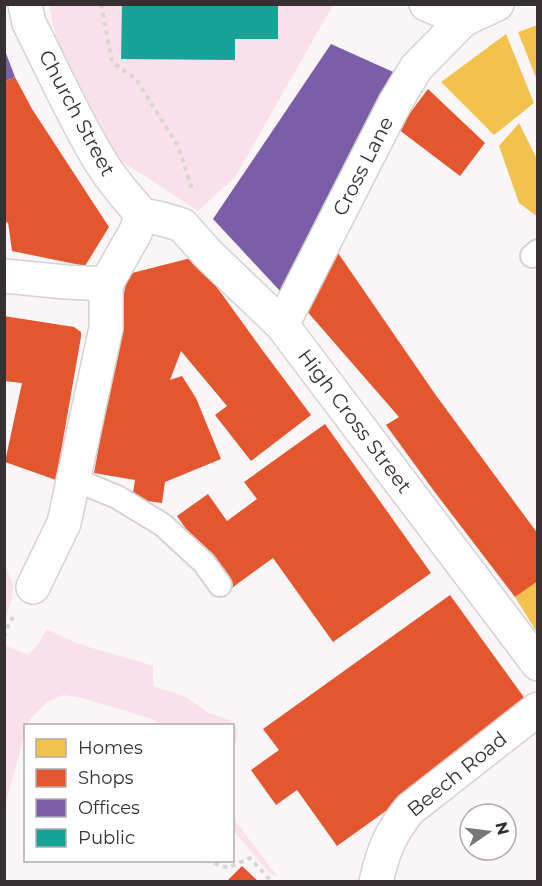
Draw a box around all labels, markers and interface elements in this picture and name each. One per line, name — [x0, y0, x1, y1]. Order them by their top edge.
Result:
street label: Church Street — [34, 46, 120, 180]
street label: Cross Lane — [328, 112, 398, 220]
street label: High Cross Street — [293, 344, 417, 498]
legend — [24, 724, 234, 862]
street label: Beech Road — [402, 726, 512, 822]
text: Homes — [78, 737, 143, 759]
text: Shops — [78, 767, 134, 789]
text: Offices — [78, 797, 140, 819]
north arrow — [458, 802, 518, 862]
text: N — [491, 820, 513, 837]
text: Public — [78, 827, 135, 849]

